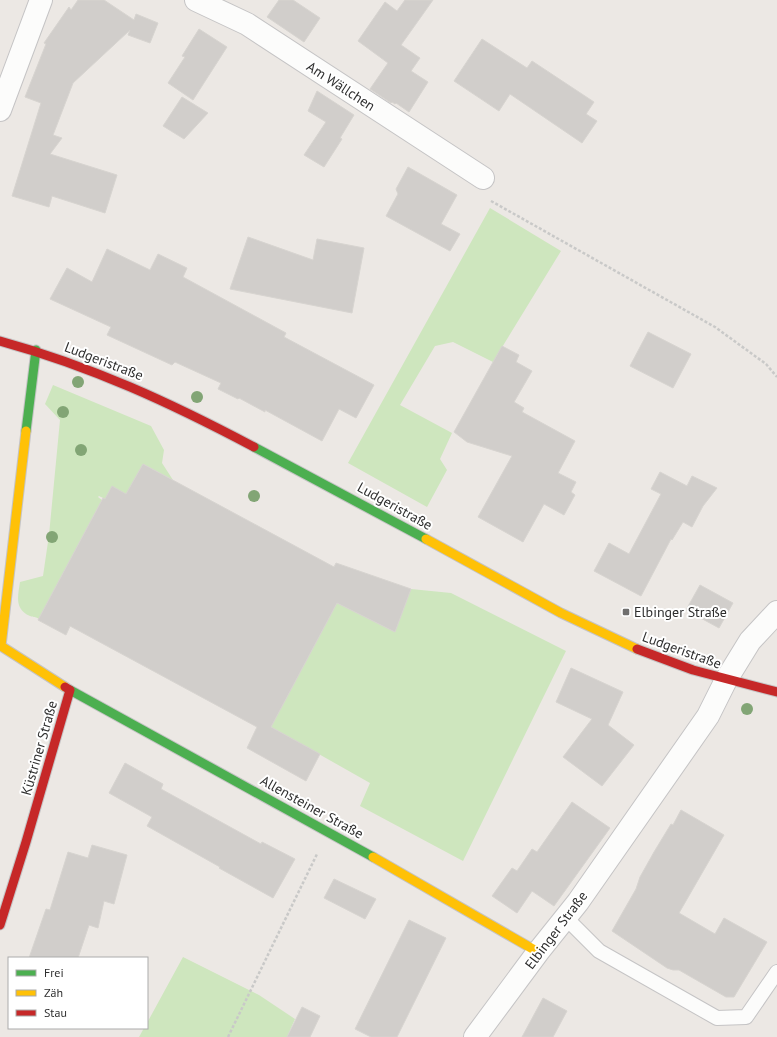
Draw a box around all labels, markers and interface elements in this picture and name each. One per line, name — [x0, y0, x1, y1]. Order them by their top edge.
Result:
street label: Am Wällchen — [303, 57, 379, 115]
street label: Ludgeristraße — [62, 338, 146, 384]
street label: Ludgeristraße — [354, 478, 436, 534]
place label: Elbinger Straße — [634, 603, 727, 621]
marker: Elbinger Straße — [621, 607, 631, 617]
street label: Ludgeristraße — [640, 627, 724, 673]
street label: Küstriner Straße — [17, 699, 61, 797]
street label: Allensteiner Straße — [257, 771, 367, 843]
street label: Elbinger Straße — [521, 887, 591, 973]
legend — [8, 957, 148, 1029]
text: Frei — [44, 965, 64, 980]
text: Zäh — [44, 985, 63, 1000]
text: Stau — [44, 1005, 67, 1020]

